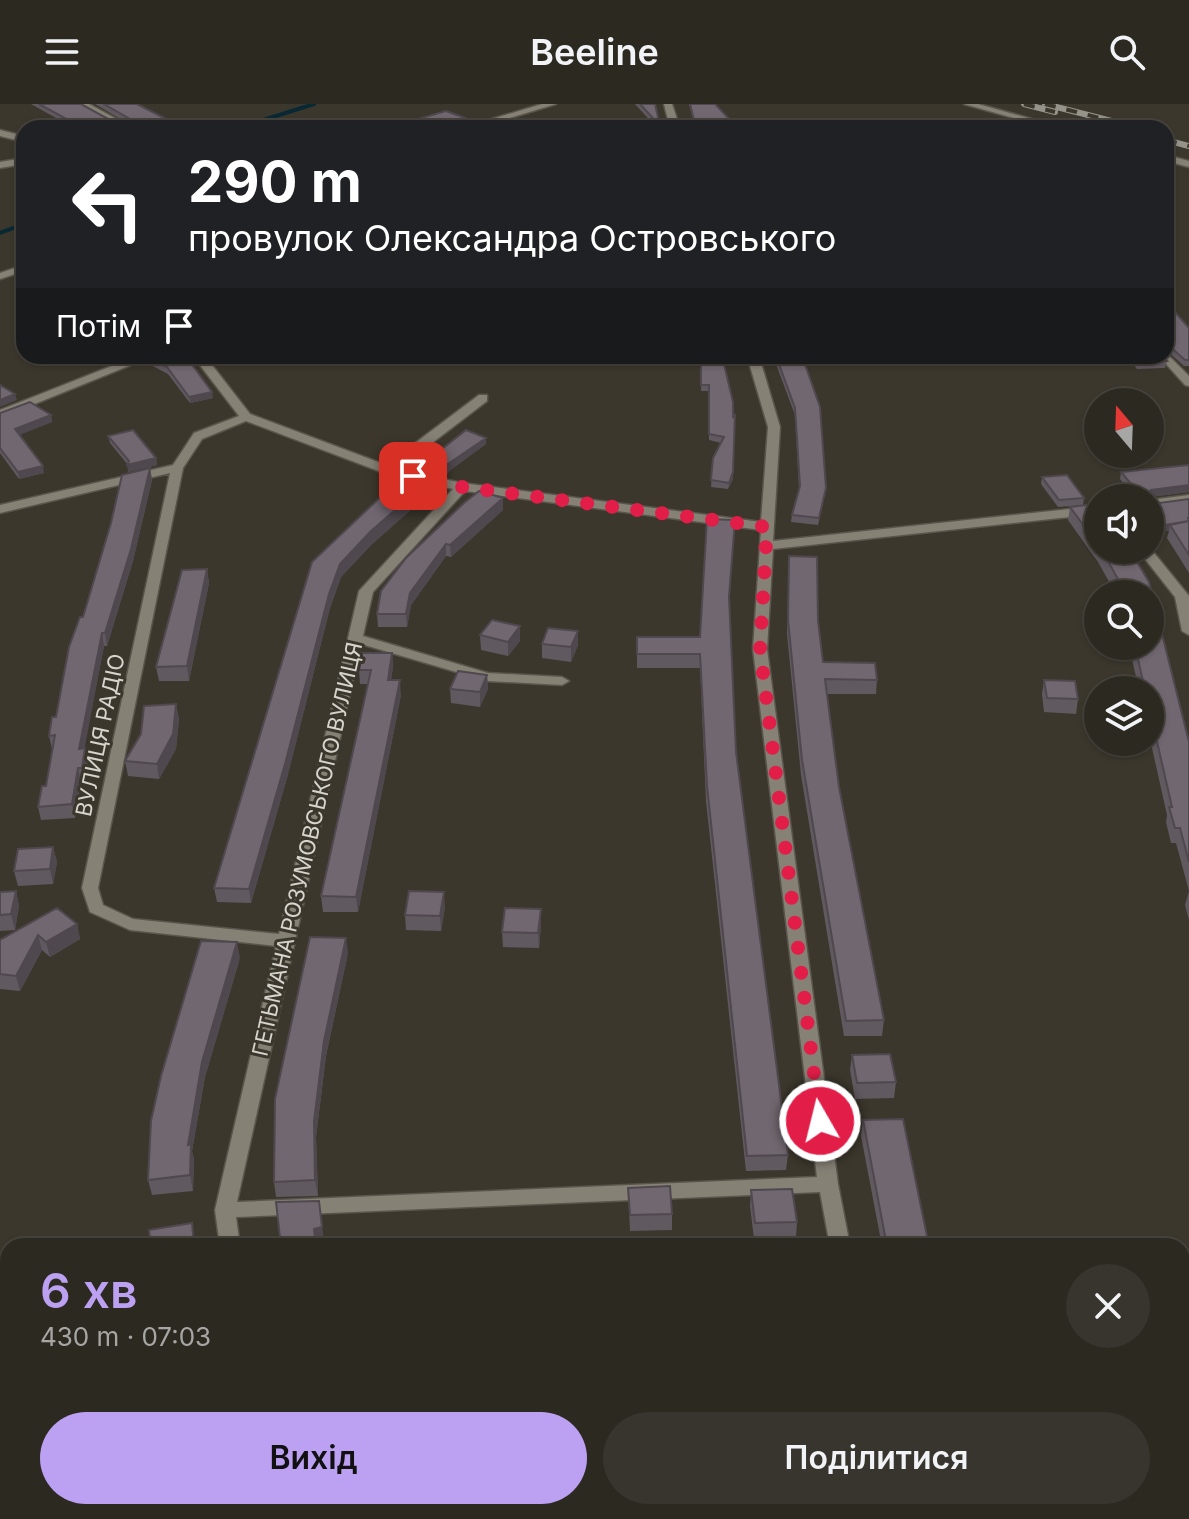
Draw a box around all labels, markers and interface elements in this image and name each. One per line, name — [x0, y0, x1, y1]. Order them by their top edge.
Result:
icon: menu — [40, 30, 84, 74]
text: Beeline — [530, 30, 659, 74]
icon: search — [1105, 30, 1149, 74]
text: 290 m — [188, 148, 362, 216]
icon: left — [56, 152, 160, 256]
text: провулок Олександра Островського — [188, 216, 836, 260]
icon: arrive — [157, 304, 201, 348]
text: Потім — [56, 308, 141, 344]
north arrow — [1084, 388, 1164, 468]
map controls — [1084, 388, 1164, 756]
pin — [379, 442, 447, 510]
icon: arrive — [391, 454, 435, 498]
button: sound — [1084, 484, 1164, 564]
button: search — [1084, 580, 1164, 660]
street label: ГЕТЬМАНА РОЗУМОВСЬКОГО ВУЛИЦЯ — [247, 639, 367, 1059]
street label: ВУЛИЦЯ РАДІО — [70, 651, 130, 819]
button: layers — [1084, 676, 1164, 756]
position arrow — [778, 1079, 862, 1163]
text: 6 хв — [40, 1261, 138, 1320]
button: close — [1066, 1264, 1150, 1348]
text: 430 m · 07:03 — [40, 1321, 211, 1352]
button: Вихід — [40, 1412, 587, 1504]
button: Поділитися — [603, 1412, 1150, 1504]

